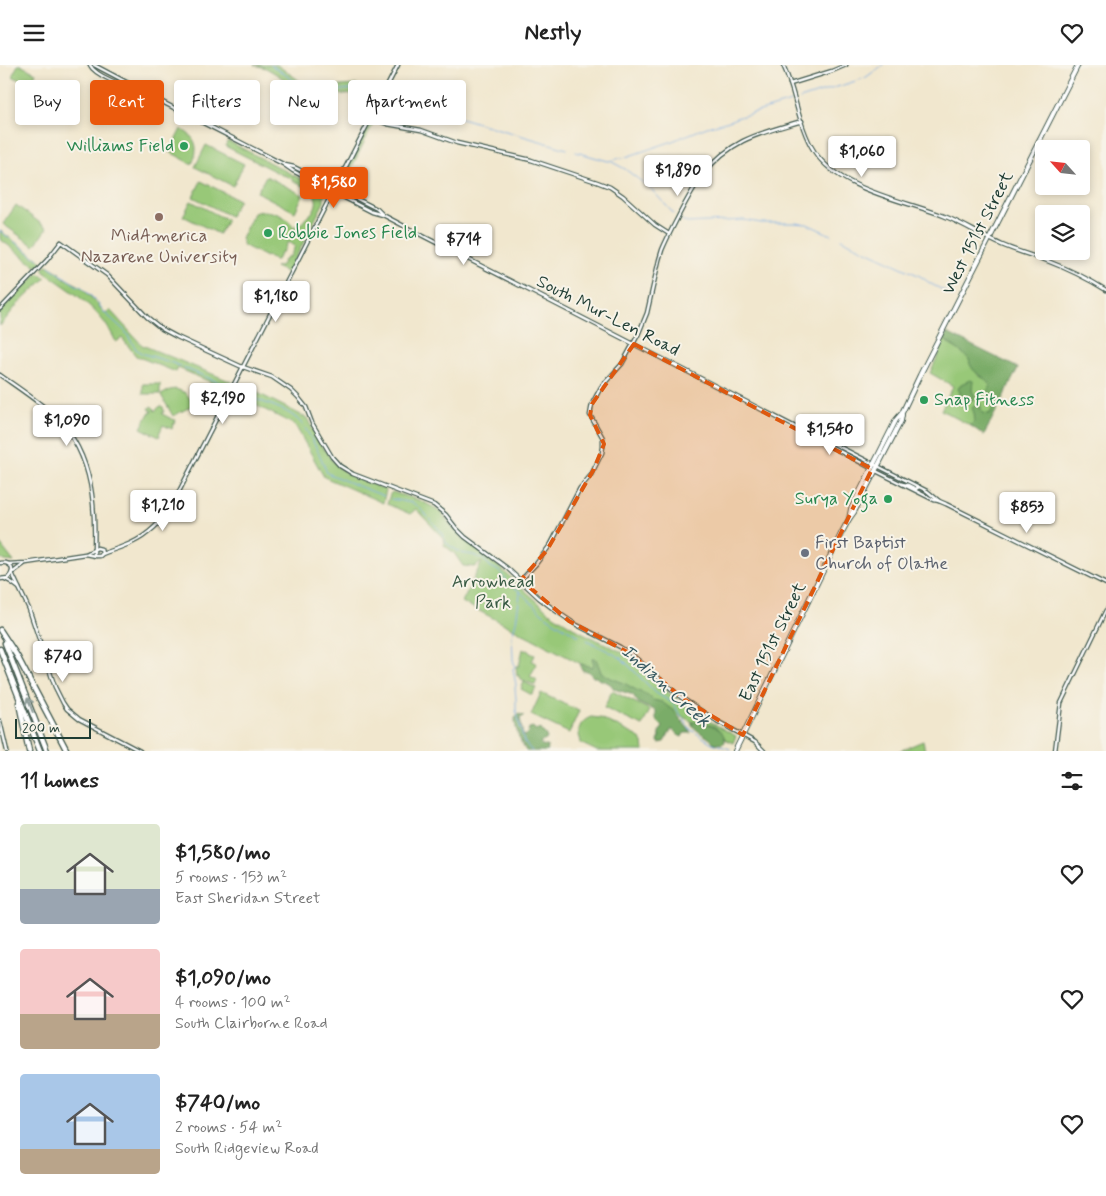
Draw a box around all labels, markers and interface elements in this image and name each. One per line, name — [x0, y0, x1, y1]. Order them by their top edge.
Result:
icon: menu — [20, 19, 48, 47]
text: Nestly — [525, 19, 581, 47]
icon: heart — [1058, 19, 1086, 47]
chip: Buy — [15, 80, 80, 125]
chip: Rent — [90, 80, 164, 125]
chip: Filters — [174, 80, 260, 125]
chip: New — [270, 80, 338, 125]
chip: Apartment — [348, 80, 466, 125]
place label: Williams Field — [67, 134, 174, 158]
pin: $1,060 — [821, 135, 903, 178]
marker: Williams Field — [178, 140, 190, 152]
north arrow — [1035, 140, 1090, 195]
map controls — [1035, 140, 1090, 260]
text: $1,060 — [839, 141, 885, 162]
pin: $1,890 — [637, 155, 719, 197]
text: $1,890 — [655, 160, 701, 181]
pin: $1,580 — [293, 167, 375, 209]
street label: West 151st Street — [937, 167, 1020, 299]
text: $1,580 — [311, 172, 357, 193]
button: layers — [1035, 205, 1090, 260]
marker: MidAmerica Nazarene University — [153, 211, 165, 223]
place label: Robbie Jones Field — [278, 221, 417, 245]
pin: $714 — [434, 223, 494, 266]
place label: MidAmerica Nazarene University — [81, 224, 237, 269]
marker: Robbie Jones Field — [262, 227, 274, 239]
text: $714 — [446, 229, 482, 250]
street label: South Mur-Len Road — [532, 270, 684, 362]
pin: $1,180 — [235, 281, 317, 323]
text: $1,180 — [254, 286, 298, 307]
pin: $2,190 — [182, 383, 264, 425]
text: $2,190 — [201, 388, 245, 409]
place label: Snap Fitness — [934, 388, 1034, 412]
marker: Snap Fitness — [918, 394, 930, 406]
pin: $1,090 — [26, 405, 108, 447]
text: $1,090 — [44, 410, 90, 431]
pin: $1,540 — [789, 413, 871, 456]
text: $1,540 — [807, 419, 853, 440]
place label: Surya Yoga — [795, 487, 878, 513]
pin: $1,210 — [122, 489, 204, 532]
pin: $853 — [997, 491, 1057, 534]
marker: Surya Yoga — [882, 493, 894, 505]
text: $1,210 — [141, 495, 185, 516]
text: $853 — [1010, 497, 1044, 518]
place label: First Baptist Church of Olathe — [815, 531, 948, 576]
marker: First Baptist Church of Olathe — [799, 547, 811, 559]
park label: Arrowhead Park — [452, 570, 534, 615]
street label: East 151st Street — [734, 578, 812, 706]
water label: Indian Creek — [616, 639, 717, 733]
pin: $740 — [33, 641, 93, 683]
text: $740 — [44, 646, 82, 667]
one-way arrow — [25, 698, 34, 714]
scale bar — [15, 716, 91, 739]
text: 200 m — [22, 719, 60, 737]
text: 11 homes — [20, 767, 99, 795]
icon: filters — [1058, 767, 1086, 795]
text: $1,580/mo — [175, 839, 270, 867]
icon: home — [60, 844, 120, 904]
icon: heart — [1058, 860, 1086, 888]
text: 5 rooms · 153 m² — [175, 867, 287, 888]
text: East Sheridan Street — [175, 888, 321, 909]
text: $1,090/mo — [175, 964, 271, 992]
icon: home — [60, 969, 120, 1029]
icon: heart — [1058, 985, 1086, 1013]
text: 4 rooms · 100 m² — [175, 992, 291, 1013]
text: South Clairborne Road — [175, 1013, 328, 1034]
text: $740/mo — [175, 1089, 260, 1117]
icon: home — [60, 1094, 120, 1154]
icon: heart — [1058, 1110, 1086, 1138]
text: 2 rooms · 54 m² — [175, 1117, 282, 1138]
text: South Ridgeview Road — [175, 1138, 319, 1159]

